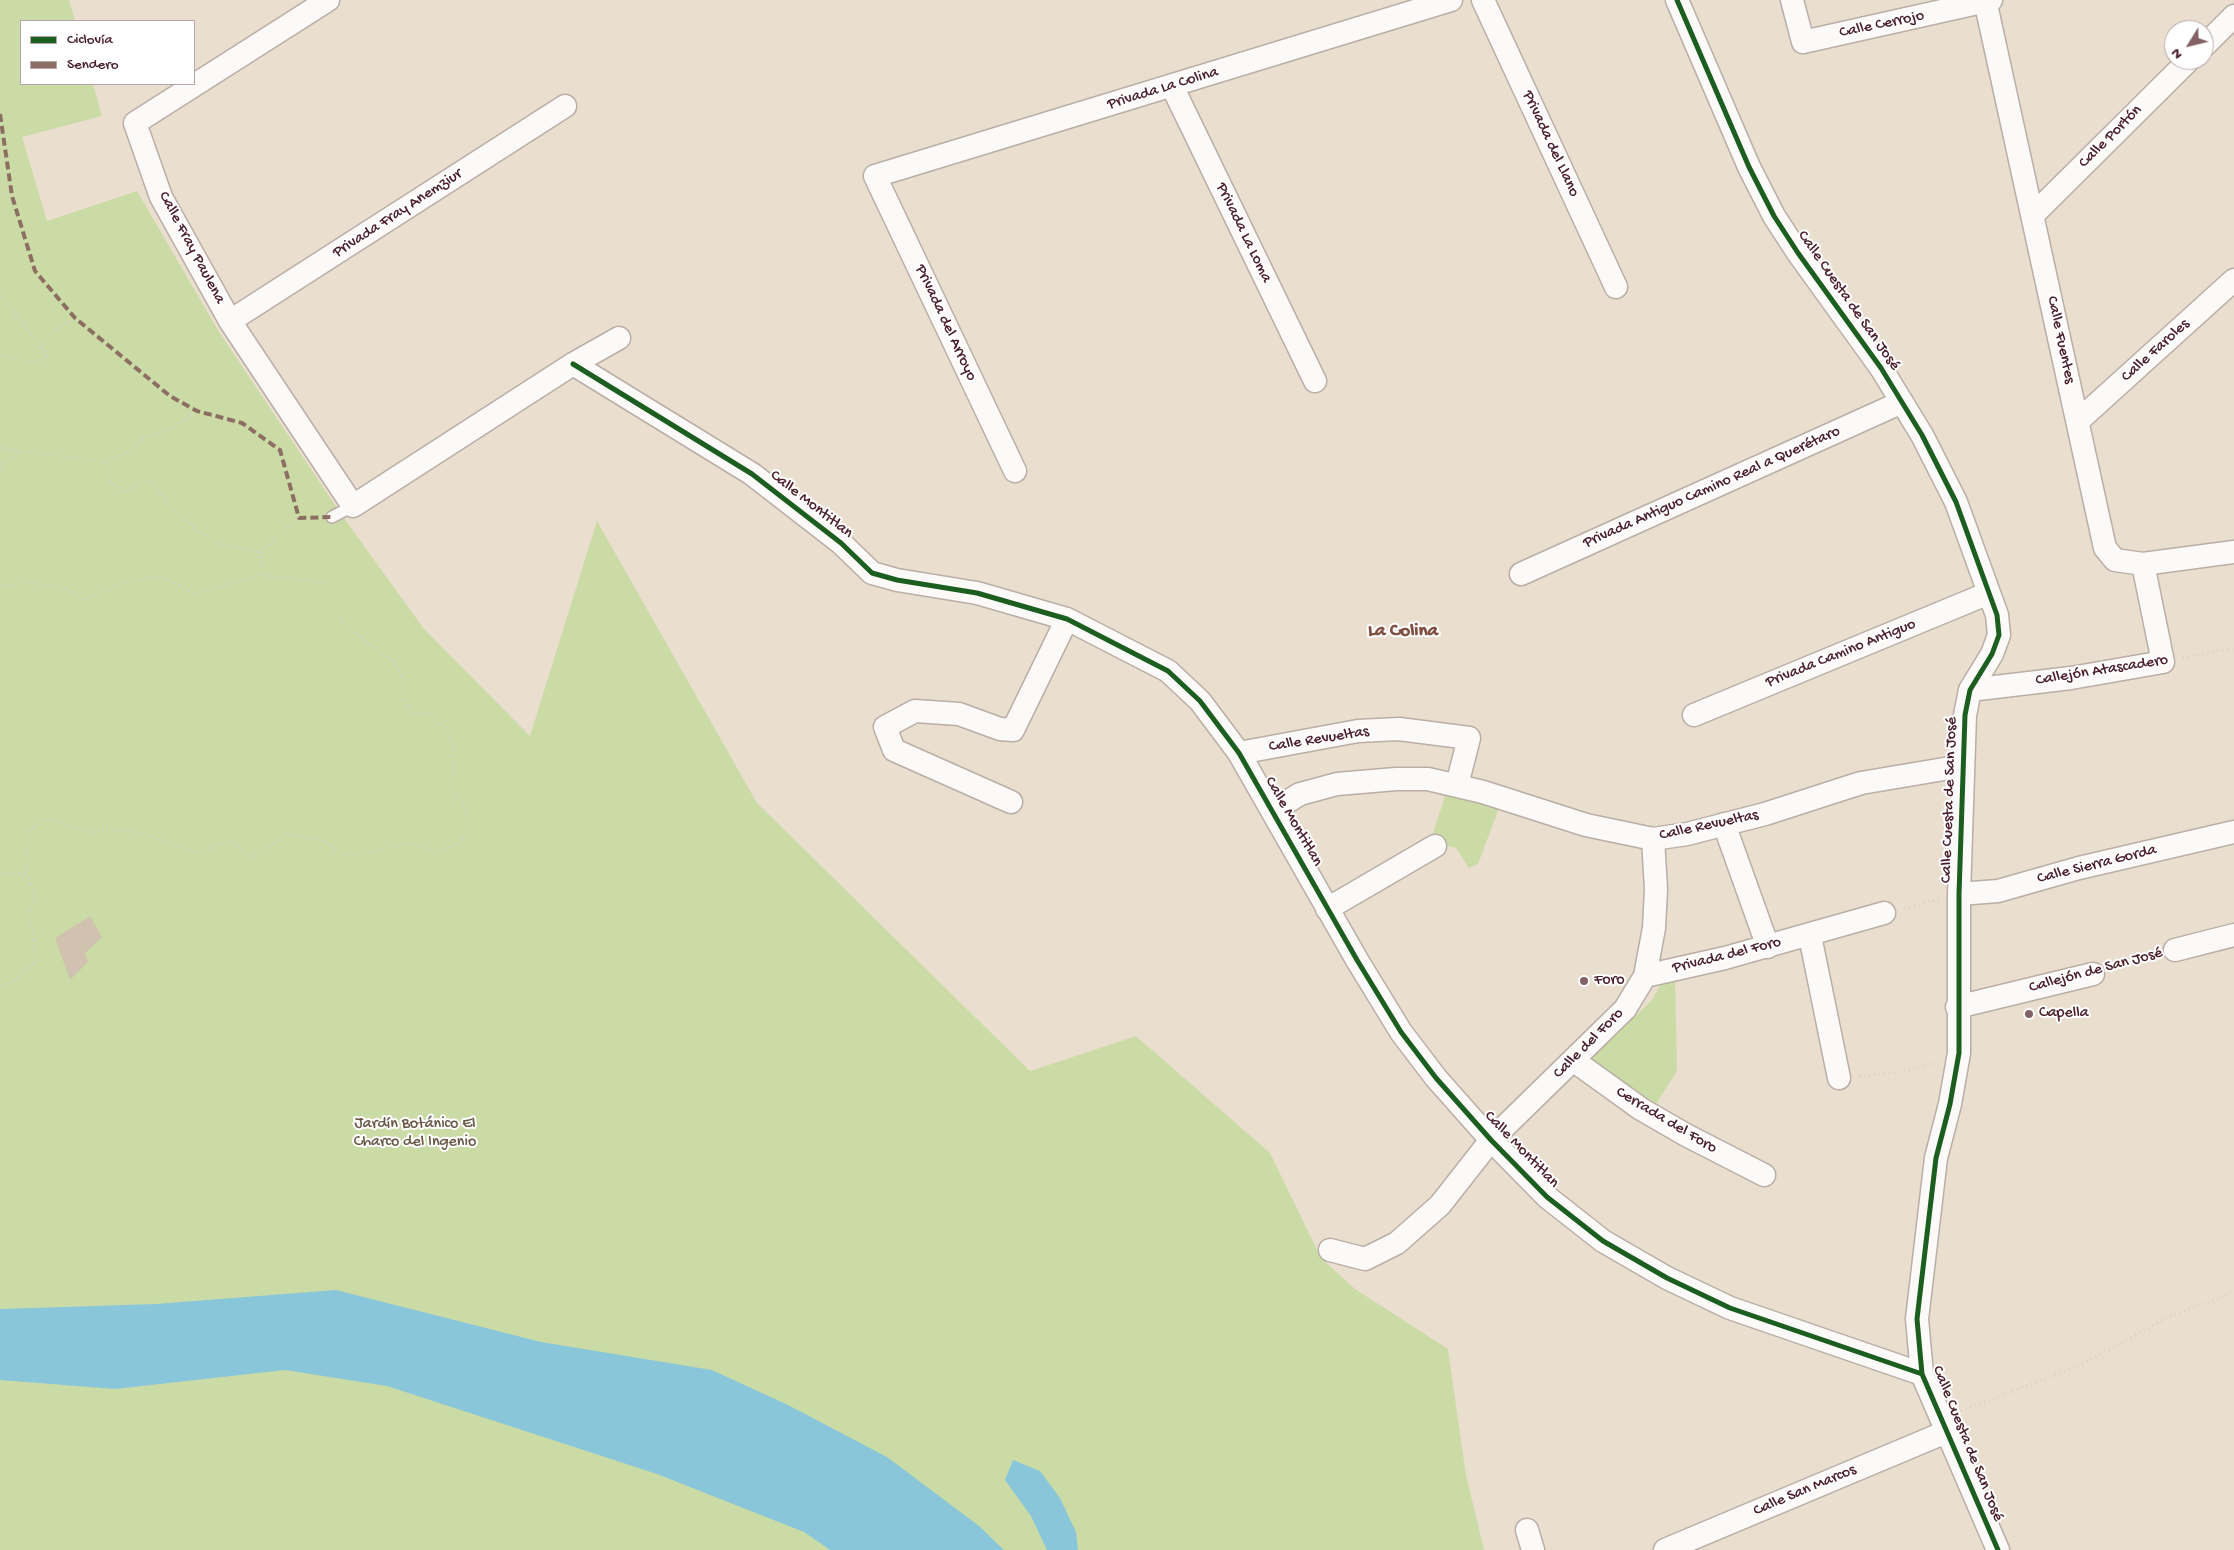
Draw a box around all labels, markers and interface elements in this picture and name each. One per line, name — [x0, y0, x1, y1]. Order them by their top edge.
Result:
street label: Calle Cerrojo — [1838, 7, 1926, 43]
legend — [20, 20, 195, 85]
north arrow — [2164, 20, 2214, 70]
text: Ciclovía — [67, 31, 113, 49]
text: N — [2168, 45, 2187, 62]
text: Sendero — [67, 56, 118, 74]
street label: Privada La Colina — [1105, 63, 1221, 115]
street label: Privada del Llano — [1517, 88, 1583, 200]
street label: Calle Portón — [2075, 101, 2147, 173]
street label: Privada Fray Anemziur — [330, 165, 466, 263]
street label: Privada La Loma — [1211, 180, 1275, 286]
street label: Calle Fray Paulena — [153, 189, 229, 307]
street label: Calle Cuesta de San José — [1792, 227, 1904, 375]
street label: Privada del Arroyo — [910, 262, 980, 384]
street label: Calle Fuentes — [2041, 295, 2079, 385]
street label: Calle Faroles — [2118, 315, 2194, 387]
street label: Privada Antiguo Camino Real a Querétaro — [1581, 422, 1843, 554]
street label: Calle Montitlan — [766, 467, 856, 543]
street label: Privada Camino Antiguo — [1763, 615, 1919, 693]
district label: La Colina — [1368, 621, 1438, 643]
street label: Callejón Atascadero — [2034, 651, 2170, 691]
street label: Calle Cuesta de San José — [1938, 717, 1962, 883]
street label: Calle Revueltas — [1268, 723, 1370, 757]
street label: Calle Montitlan — [1260, 774, 1326, 870]
street label: Calle Revueltas — [1658, 806, 1760, 846]
street label: Calle Sierra Gorda — [2035, 841, 2159, 889]
street label: Privada del Foro — [1671, 933, 1783, 979]
street label: Callejón de San José — [2027, 944, 2165, 998]
place label: Foro — [1594, 971, 1624, 991]
marker: Foro — [1578, 975, 1590, 987]
place label: Capella — [2039, 1004, 2089, 1024]
street label: Calle del Foro — [1550, 1005, 1628, 1083]
marker: Capella — [2023, 1008, 2035, 1020]
street label: Cerrada del Foro — [1612, 1083, 1720, 1159]
street label: Calle Montitlan — [1479, 1107, 1563, 1193]
park label: Jardín Botánico El Charco del Ingenio — [354, 1115, 476, 1153]
street label: Calle Cuesta de San José — [1927, 1363, 2007, 1525]
street label: Calle San Marcos — [1751, 1461, 1859, 1521]

